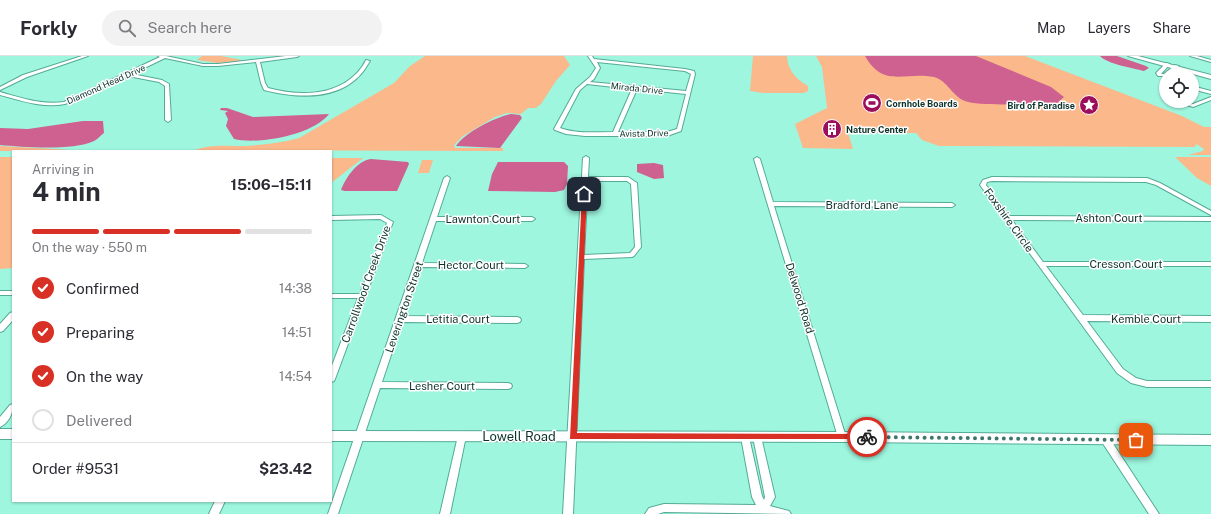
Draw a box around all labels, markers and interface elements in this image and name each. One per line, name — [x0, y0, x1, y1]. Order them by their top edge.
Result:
search box — [102, 10, 382, 46]
text: Forkly — [20, 17, 78, 39]
icon: search — [116, 17, 138, 39]
text: Search here — [148, 19, 232, 36]
text: Map — [1037, 20, 1065, 36]
text: Layers — [1087, 20, 1131, 36]
text: Share — [1153, 20, 1191, 36]
street label: Diamond Head Drive — [65, 62, 147, 106]
map controls — [1159, 68, 1199, 108]
button: locate — [1159, 68, 1199, 108]
street label: Mirada Drive — [610, 80, 664, 96]
sports icon: Cornhole Boards — [861, 92, 883, 114]
place icon: Bird of Paradise — [1078, 94, 1100, 116]
place label: Cornhole Boards — [886, 98, 958, 109]
place label: Bird of Paradise — [1007, 100, 1075, 111]
building icon: Nature Center — [821, 118, 843, 140]
place label: Nature Center — [846, 124, 908, 135]
street label: Avista Drive — [619, 127, 669, 139]
text: Arriving in — [32, 162, 94, 177]
text: 4 min — [32, 176, 101, 207]
text: 15:06–15:11 — [231, 176, 312, 193]
pin — [567, 177, 601, 211]
icon: home — [573, 183, 595, 205]
street label: Foxshire Circle — [982, 186, 1036, 254]
street label: Bradford Lane — [826, 199, 898, 211]
street label: Ashton Court — [1075, 212, 1143, 224]
street label: Lawnton Court — [446, 213, 520, 225]
street label: Carrollwood Creek Drive — [339, 224, 393, 344]
text: On the way · 550 m — [32, 240, 147, 255]
street label: Cresson Court — [1090, 258, 1162, 270]
street label: Hector Court — [438, 259, 504, 271]
street label: Leverington Street — [383, 260, 425, 354]
street label: Delwood Road — [784, 261, 816, 335]
icon: check — [32, 277, 54, 299]
text: Confirmed — [66, 280, 139, 297]
text: 14:38 — [279, 281, 312, 296]
street label: Letitia Court — [426, 313, 490, 325]
street label: Kemble Court — [1111, 313, 1181, 325]
icon: check — [32, 321, 54, 343]
text: Preparing — [66, 324, 135, 341]
text: 14:51 — [282, 325, 312, 340]
icon: check — [32, 365, 54, 387]
text: On the way — [66, 368, 143, 385]
text: 14:54 — [279, 369, 312, 384]
street label: Lesher Court — [409, 380, 475, 392]
text: Delivered — [66, 412, 132, 429]
courier — [847, 417, 887, 457]
pin — [1119, 423, 1153, 457]
icon: bike — [856, 426, 878, 448]
street label: Lowell Road — [482, 429, 556, 444]
icon: bag — [1125, 429, 1147, 451]
text: Order #9531 — [32, 460, 119, 477]
text: $23.42 — [259, 460, 312, 477]

